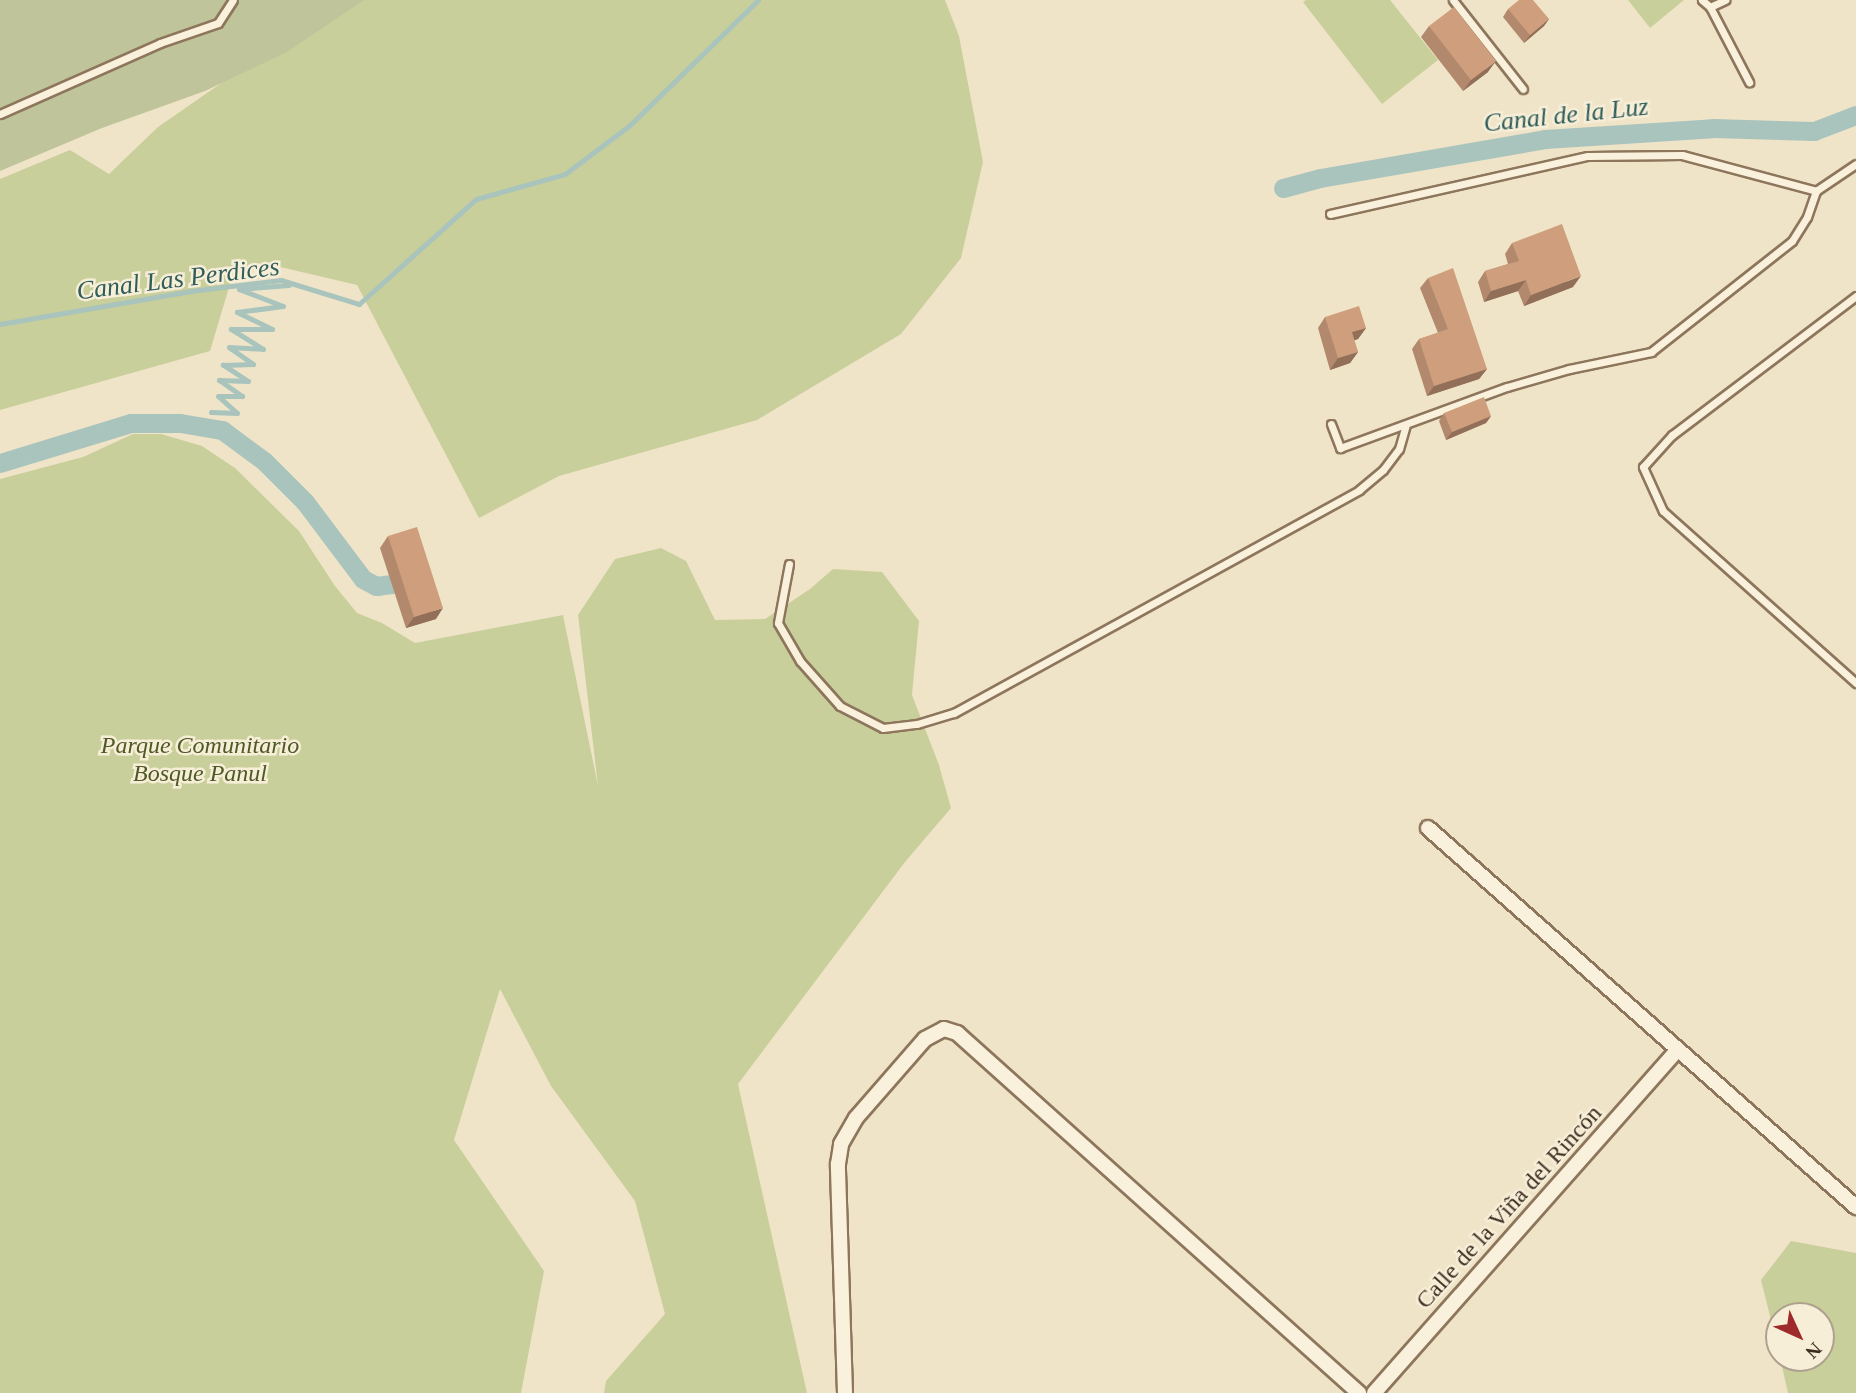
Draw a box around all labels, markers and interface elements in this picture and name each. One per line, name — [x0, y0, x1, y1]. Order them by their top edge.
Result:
water label: Canal de la Luz — [1482, 91, 1650, 139]
water label: Canal Las Perdices — [75, 251, 281, 307]
park label: Parque Comunitario Bosque Panul — [101, 732, 299, 788]
street label: Calle de la Viña del Rincón — [1410, 1099, 1608, 1315]
north arrow — [1765, 1302, 1835, 1372]
text: N — [1802, 1339, 1826, 1363]

